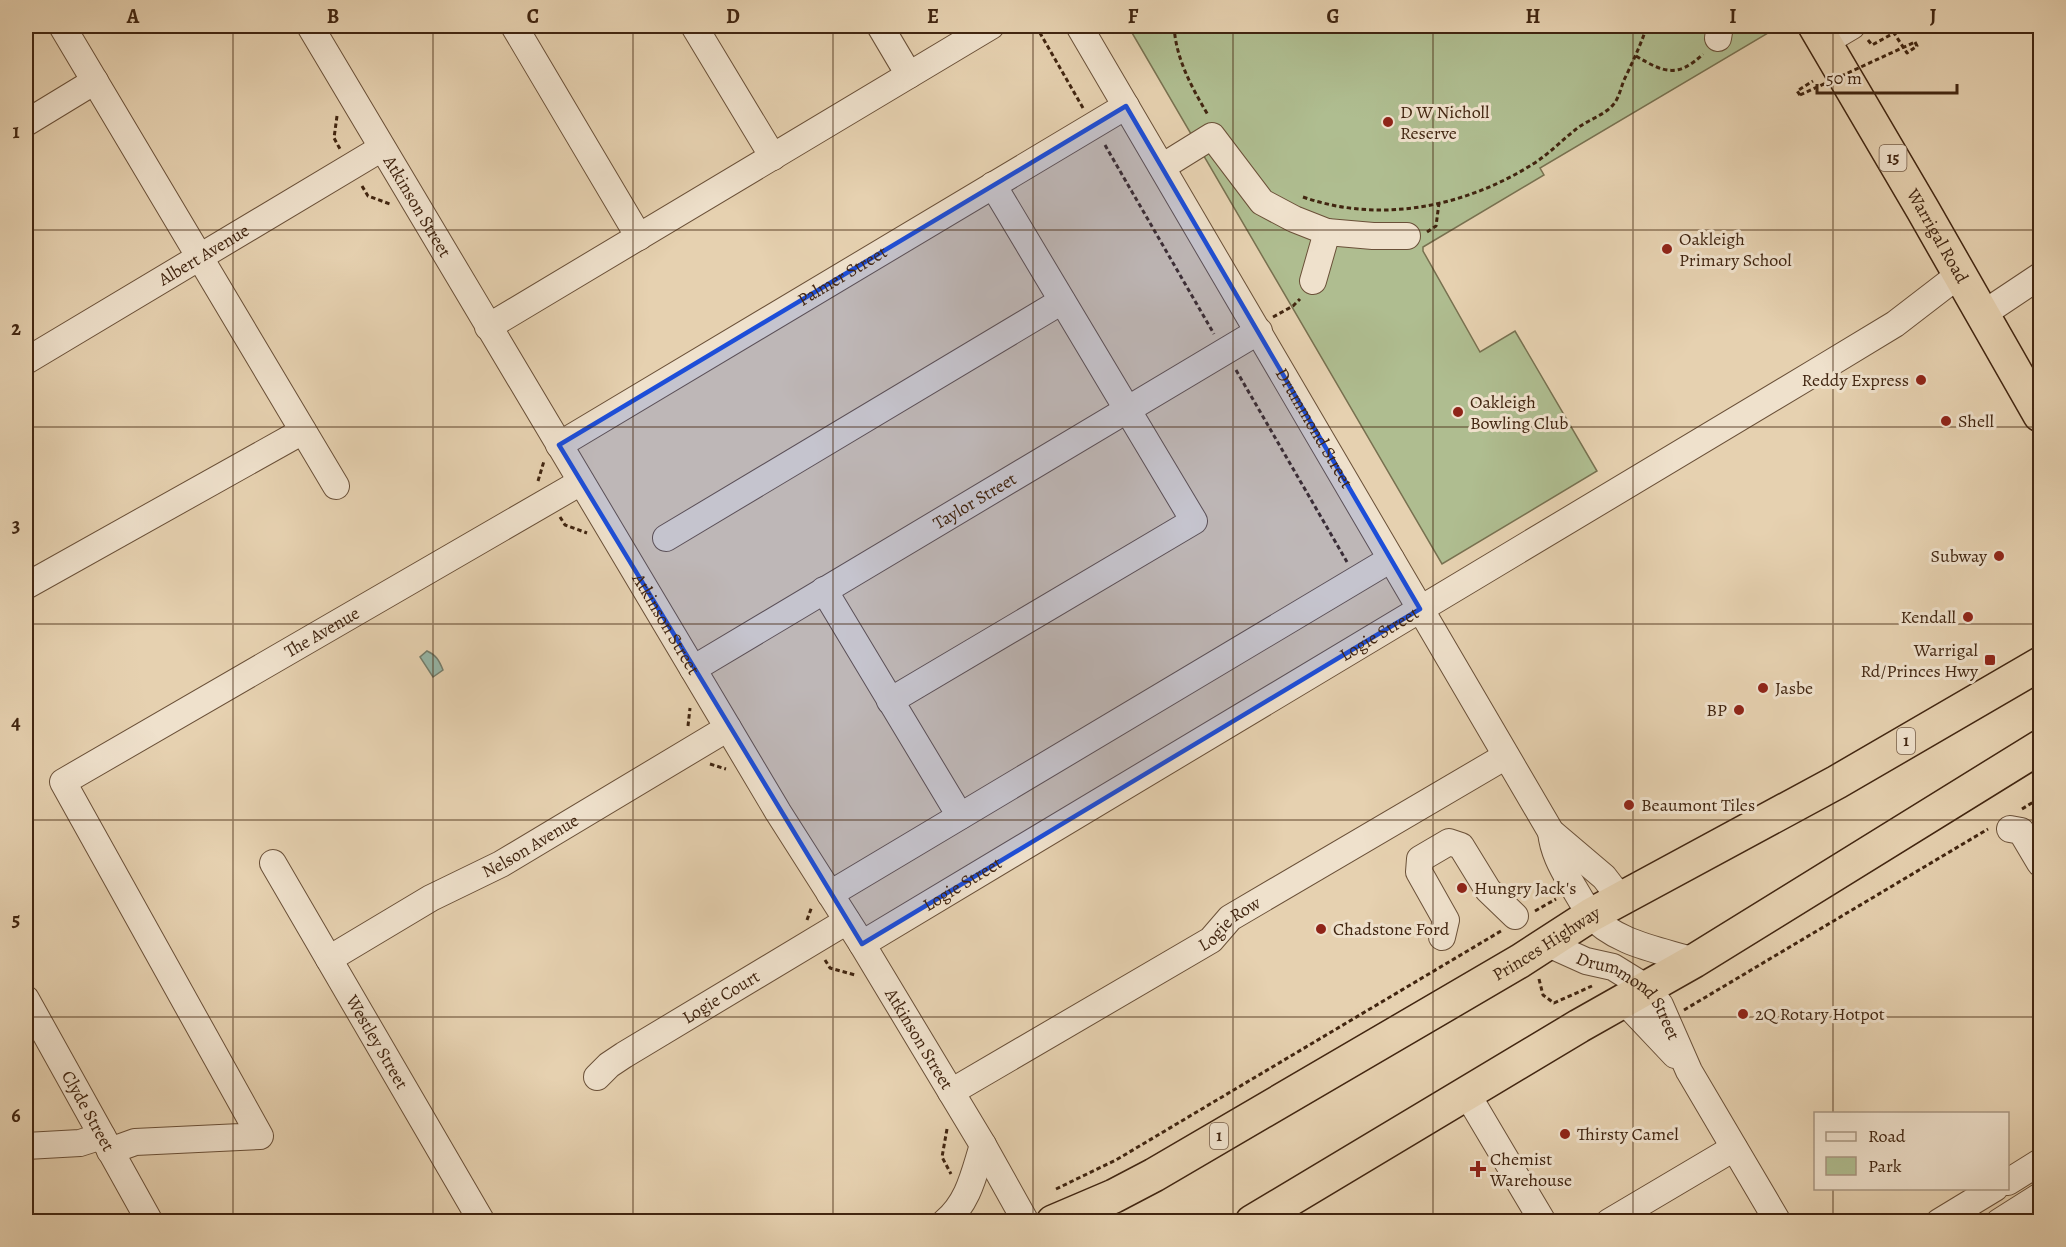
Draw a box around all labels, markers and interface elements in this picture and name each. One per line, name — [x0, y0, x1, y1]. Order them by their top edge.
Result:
text: A — [126, 3, 140, 30]
text: B — [327, 3, 339, 30]
text: C — [527, 3, 539, 30]
text: D — [726, 3, 740, 30]
text: E — [927, 3, 939, 30]
text: F — [1128, 3, 1139, 30]
text: G — [1326, 3, 1340, 30]
text: H — [1526, 3, 1541, 30]
text: I — [1729, 3, 1737, 30]
text: J — [1930, 3, 1937, 30]
scale bar — [1817, 57, 1956, 95]
text: 50 m — [1826, 66, 1862, 90]
place label: D W Nicholl Reserve — [1400, 100, 1490, 145]
marker: D W Nicholl Reserve — [1381, 115, 1395, 129]
text: 1 — [12, 118, 20, 145]
road number: 15 — [1880, 145, 1906, 171]
street label: Atkinson Street — [377, 150, 457, 262]
street label: Warrigal Road — [1901, 183, 1974, 288]
street label: Albert Avenue — [153, 218, 254, 292]
place label: Oakleigh Primary School — [1679, 227, 1792, 272]
street label: Palmer Street — [793, 240, 891, 312]
marker: Oakleigh Primary School — [1660, 242, 1674, 256]
text: 2 — [11, 315, 21, 342]
street label: Drummond Street — [1270, 364, 1359, 493]
place label: Reddy Express — [1802, 368, 1909, 392]
marker: Reddy Express — [1914, 373, 1928, 387]
place label: Oakleigh Bowling Club — [1470, 390, 1568, 435]
marker: Oakleigh Bowling Club — [1451, 405, 1465, 419]
place label: Shell — [1958, 409, 1994, 433]
marker: Shell — [1939, 414, 1953, 428]
street label: Taylor Street — [928, 467, 1021, 535]
text: 3 — [12, 512, 20, 539]
place label: Subway — [1930, 544, 1988, 568]
marker: Subway — [1992, 549, 2006, 563]
street label: Atkinson Street — [626, 568, 706, 679]
street label: The Avenue — [280, 601, 364, 663]
street label: Logie Street — [1335, 601, 1423, 667]
place label: Kendall — [1900, 605, 1957, 629]
marker: Kendall — [1961, 610, 1975, 624]
place label: Warrigal Rd/Princes Hwy — [1860, 638, 1979, 683]
marker: Warrigal Rd/Princes Hwy — [1983, 653, 1997, 667]
place label: Jasbe — [1775, 676, 1813, 700]
marker: Jasbe — [1756, 681, 1770, 695]
place label: BP — [1706, 698, 1727, 722]
marker: BP — [1732, 703, 1746, 717]
text: 4 — [11, 709, 21, 736]
road number: 1 — [1897, 728, 1915, 754]
place label: Beaumont Tiles — [1641, 793, 1755, 817]
marker: Beaumont Tiles — [1622, 798, 1636, 812]
street label: Nelson Avenue — [478, 808, 583, 883]
street label: Logie Street — [918, 851, 1006, 917]
place label: Hungry Jack's — [1474, 876, 1576, 900]
marker: Hungry Jack's — [1455, 881, 1469, 895]
street label: Logie Row — [1194, 890, 1265, 957]
street label: Princes Highway — [1488, 900, 1605, 987]
text: 5 — [12, 906, 20, 933]
place label: Chadstone Ford — [1333, 917, 1450, 941]
marker: Chadstone Ford — [1314, 922, 1328, 936]
street label: Drummond Street — [1572, 946, 1686, 1044]
street label: Logie Court — [678, 964, 764, 1029]
street label: Atkinson Street — [879, 983, 959, 1094]
street label: Westley Street — [340, 990, 414, 1093]
place label: 2Q Rotary Hotpot — [1755, 1002, 1885, 1026]
marker: 2Q Rotary Hotpot — [1736, 1007, 1750, 1021]
street label: Clyde Street — [56, 1066, 120, 1156]
text: 6 — [11, 1102, 21, 1129]
legend — [1814, 1112, 2009, 1190]
place label: Thirsty Camel — [1577, 1122, 1679, 1146]
road number: 1 — [1210, 1123, 1228, 1149]
text: Road — [1868, 1124, 1906, 1148]
marker: Thirsty Camel — [1558, 1127, 1572, 1141]
place label: Chemist Warehouse — [1489, 1147, 1572, 1192]
text: Park — [1868, 1154, 1902, 1178]
marker: Chemist Warehouse — [1471, 1162, 1485, 1176]

